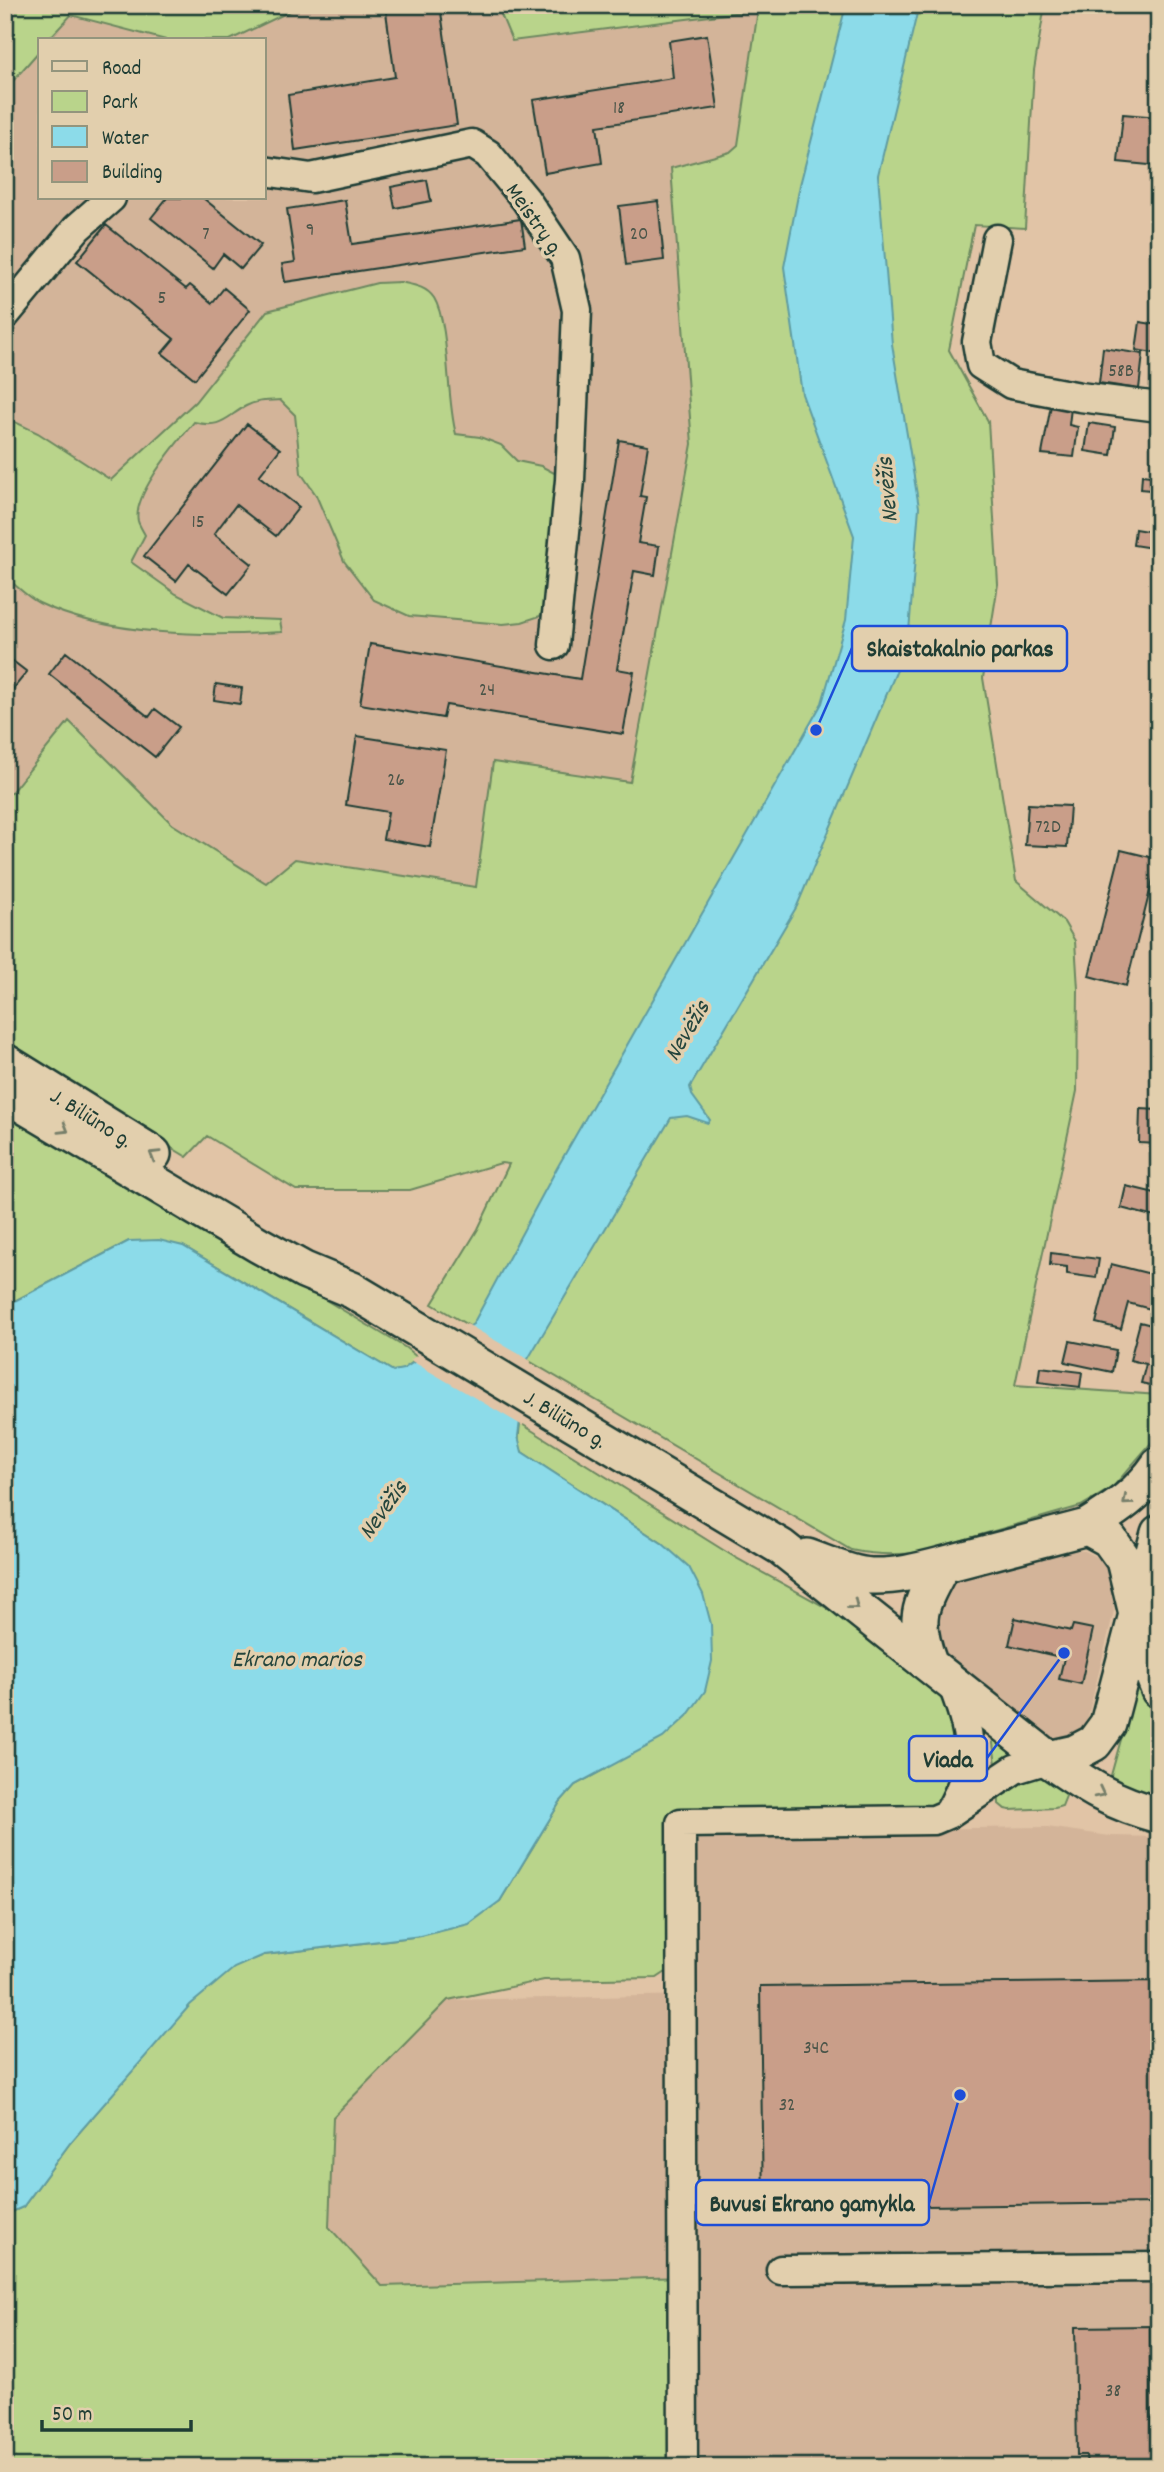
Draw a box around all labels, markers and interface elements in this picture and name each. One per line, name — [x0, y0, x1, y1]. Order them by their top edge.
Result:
legend — [38, 38, 266, 200]
text: Road — [102, 55, 141, 85]
text: Park — [102, 89, 138, 119]
house number: 18 — [613, 96, 625, 123]
text: Water — [102, 125, 149, 155]
text: Building — [102, 159, 162, 189]
street label: Meistrų g. — [496, 177, 571, 265]
house number: 9 — [306, 218, 314, 245]
house number: 7 — [202, 222, 210, 249]
house number: 20 — [630, 222, 648, 249]
house number: 5 — [158, 286, 166, 313]
house number: 58B — [1108, 359, 1134, 386]
water label: Nevėžis — [869, 455, 909, 524]
house number: 15 — [192, 510, 204, 537]
callout: Skaistakalnio parkas — [852, 626, 1067, 671]
text: Skaistakalnio parkas — [866, 634, 1054, 668]
house number: 24 — [479, 678, 495, 705]
house number: 26 — [387, 768, 405, 795]
house number: 72D — [1035, 815, 1061, 842]
water label: Nevėžis — [657, 994, 720, 1068]
street label: J. Biliūno g. — [42, 1082, 138, 1158]
one-way arrow — [56, 1120, 69, 1133]
one-way arrow — [149, 1151, 162, 1164]
street label: J. Biliūno g. — [516, 1383, 612, 1459]
water label: Nevėžis — [351, 1474, 418, 1547]
one-way arrow — [1123, 1493, 1136, 1505]
one-way arrow — [846, 1596, 858, 1609]
water label: Ekrano marios — [232, 1644, 363, 1678]
callout: Viada — [909, 1736, 987, 1781]
text: Viada — [923, 1745, 974, 1779]
one-way arrow — [1093, 1785, 1106, 1799]
house number: 34C — [803, 2036, 829, 2063]
house number: 32 — [779, 2093, 795, 2120]
callout: Buvusi Ekrano gamykla — [696, 2180, 929, 2225]
text: Buvusi Ekrano gamykla — [709, 2189, 915, 2223]
house number: 38 — [1105, 2379, 1121, 2406]
scale bar — [42, 2388, 191, 2432]
text: 50 m — [52, 2401, 92, 2431]

